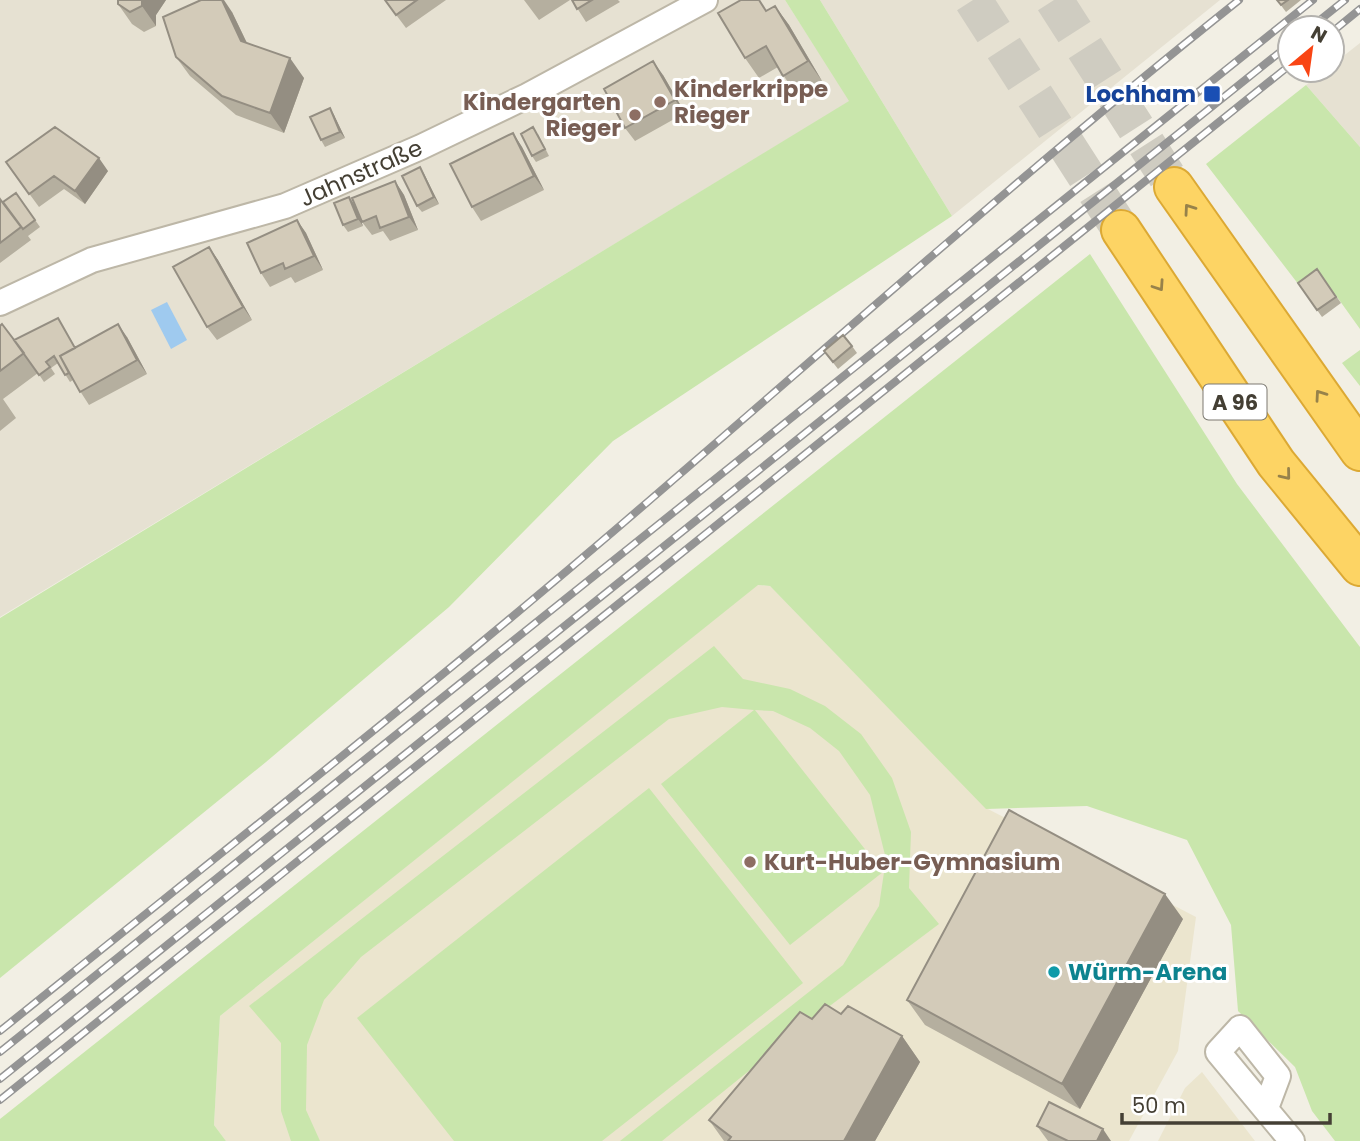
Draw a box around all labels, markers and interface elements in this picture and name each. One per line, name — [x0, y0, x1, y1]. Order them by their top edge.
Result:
north arrow — [1276, 14, 1346, 84]
text: N — [1306, 19, 1332, 50]
place label: Kinderkrippe Rieger — [674, 73, 828, 131]
place label: Lochham — [1085, 78, 1196, 110]
marker: Lochham — [1202, 84, 1222, 104]
place label: Kindergarten Rieger — [463, 86, 621, 144]
marker: Kinderkrippe Rieger — [652, 94, 668, 110]
marker: Kindergarten Rieger — [627, 107, 643, 123]
street label: Jahnstraße — [294, 132, 428, 214]
one-way arrow — [1185, 204, 1197, 217]
one-way arrow — [1151, 279, 1164, 292]
road number: A 96 — [1204, 384, 1266, 420]
one-way arrow — [1315, 390, 1328, 403]
one-way arrow — [1278, 467, 1290, 480]
place label: Kurt-Huber-Gymnasium — [764, 846, 1060, 878]
marker: Kurt-Huber-Gymnasium — [742, 854, 758, 870]
place label: Würm-Arena — [1068, 956, 1227, 988]
marker: Würm-Arena — [1046, 964, 1062, 980]
scale bar — [1122, 1082, 1330, 1126]
text: 50 m — [1132, 1091, 1186, 1120]

